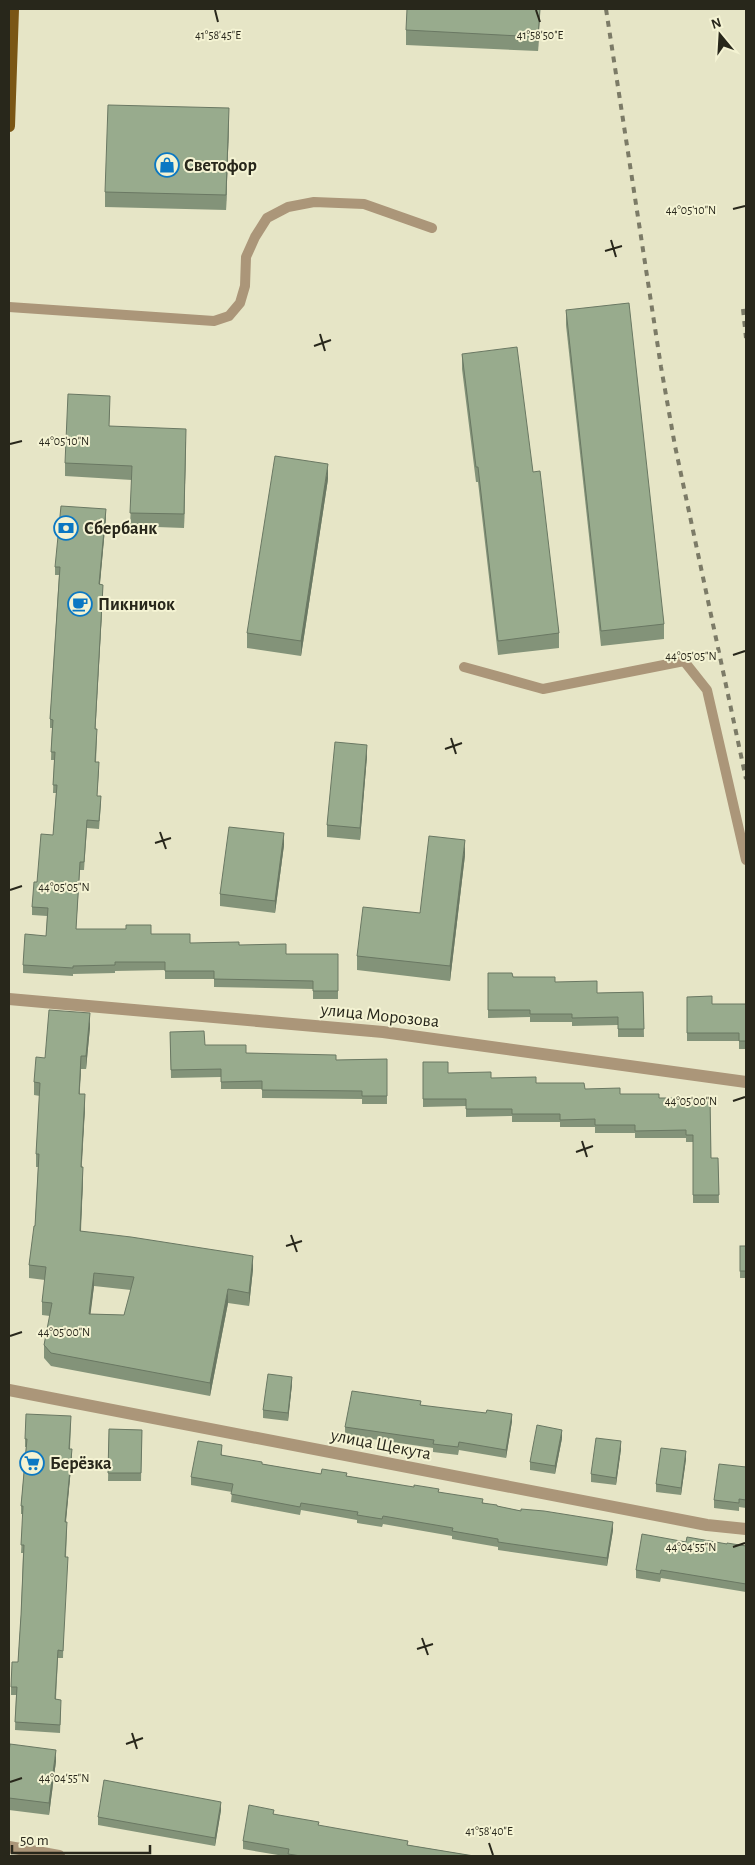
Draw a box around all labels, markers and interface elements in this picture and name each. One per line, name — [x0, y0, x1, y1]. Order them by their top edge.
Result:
north arrow — [695, 10, 745, 60]
text: N — [709, 15, 723, 32]
text: 41°58'45"E — [195, 29, 241, 41]
text: 41°58'50"E — [517, 29, 564, 41]
shop icon: Светофор — [154, 152, 180, 178]
place label: Светофор — [184, 157, 257, 175]
text: 44°05'10"N — [666, 204, 716, 216]
text: 44°05'10"N — [39, 435, 89, 447]
bank icon: Сбербанк — [53, 515, 79, 541]
place label: Сбербанк — [84, 520, 157, 538]
cafe icon: Пикничок — [67, 591, 93, 617]
place label: Пикничок — [98, 596, 175, 614]
text: 44°05'05"N — [665, 650, 717, 662]
text: 44°05'05"N — [38, 881, 90, 893]
street label: улица Морозова — [319, 1001, 440, 1031]
text: 44°05'00"N — [665, 1095, 717, 1107]
text: 44°05'00"N — [38, 1326, 90, 1338]
street label: улица Щекута — [328, 1426, 432, 1464]
supermarket icon: Берёзка — [19, 1450, 45, 1476]
place label: Берёзка — [50, 1455, 112, 1473]
text: 44°04'55"N — [666, 1541, 716, 1553]
text: 44°04'55"N — [39, 1772, 89, 1784]
scale bar — [12, 1822, 150, 1854]
text: 41°58'40"E — [465, 1825, 513, 1837]
text: 50 m — [20, 1833, 49, 1848]

